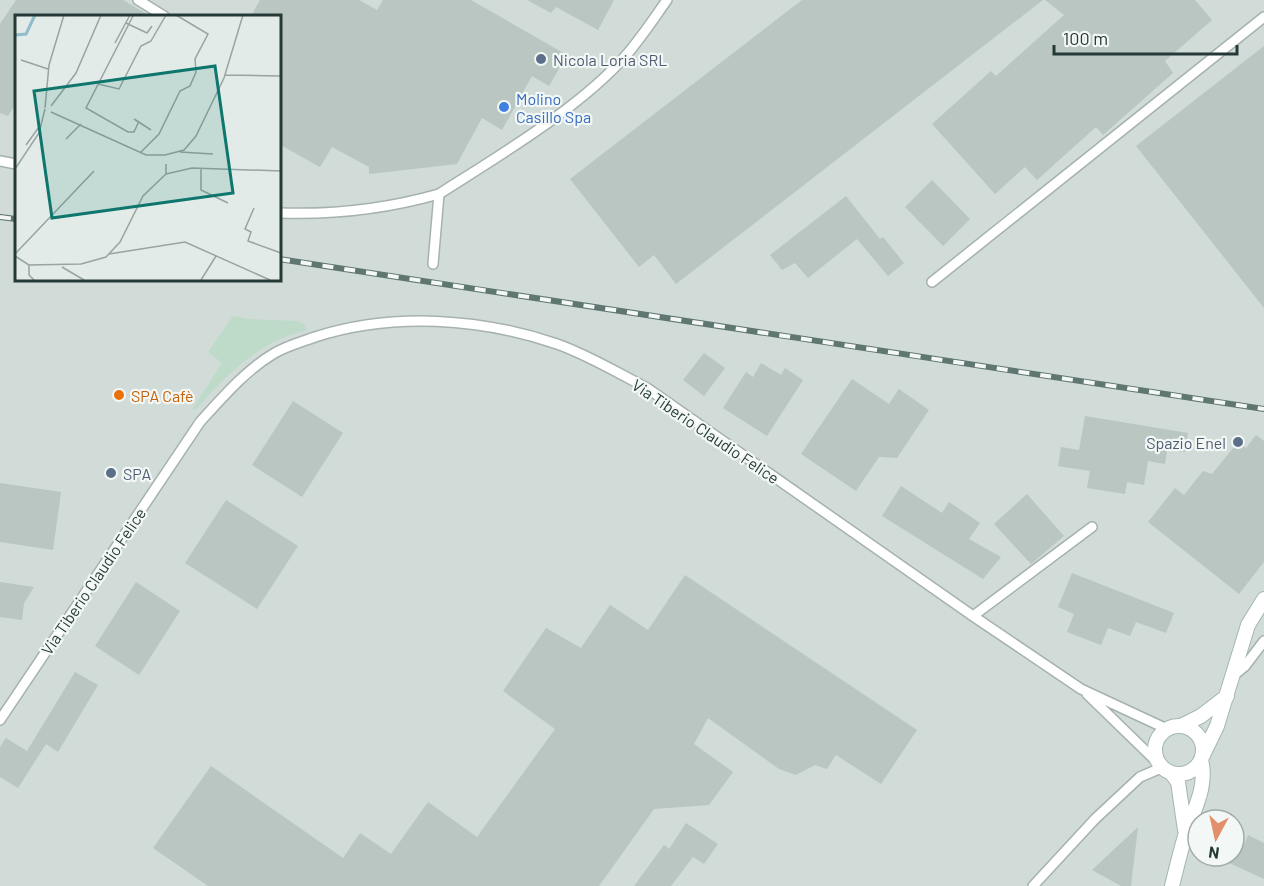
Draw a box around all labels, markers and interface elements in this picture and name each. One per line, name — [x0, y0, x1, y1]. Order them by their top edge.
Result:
inset map — [15, 15, 280, 280]
scale bar — [1054, 18, 1237, 56]
text: 100 m — [1063, 27, 1108, 49]
place label: Nicola Loria SRL — [553, 50, 667, 69]
marker: Nicola Loria SRL — [534, 52, 548, 66]
place label: Molino Casillo Spa — [516, 89, 591, 126]
marker: Molino Casillo Spa — [497, 100, 511, 114]
street label: Via Tiberio Claudio Felice — [629, 375, 783, 487]
place label: SPA Cafè — [131, 386, 194, 405]
marker: SPA Cafè — [112, 388, 126, 402]
place label: Spazio Enel — [1146, 433, 1226, 452]
marker: Spazio Enel — [1231, 435, 1245, 449]
place label: SPA — [123, 464, 151, 483]
marker: SPA — [104, 466, 118, 480]
street label: Via Tiberio Claudio Felice — [37, 504, 149, 658]
north arrow — [1186, 808, 1246, 868]
text: N — [1207, 843, 1220, 863]

